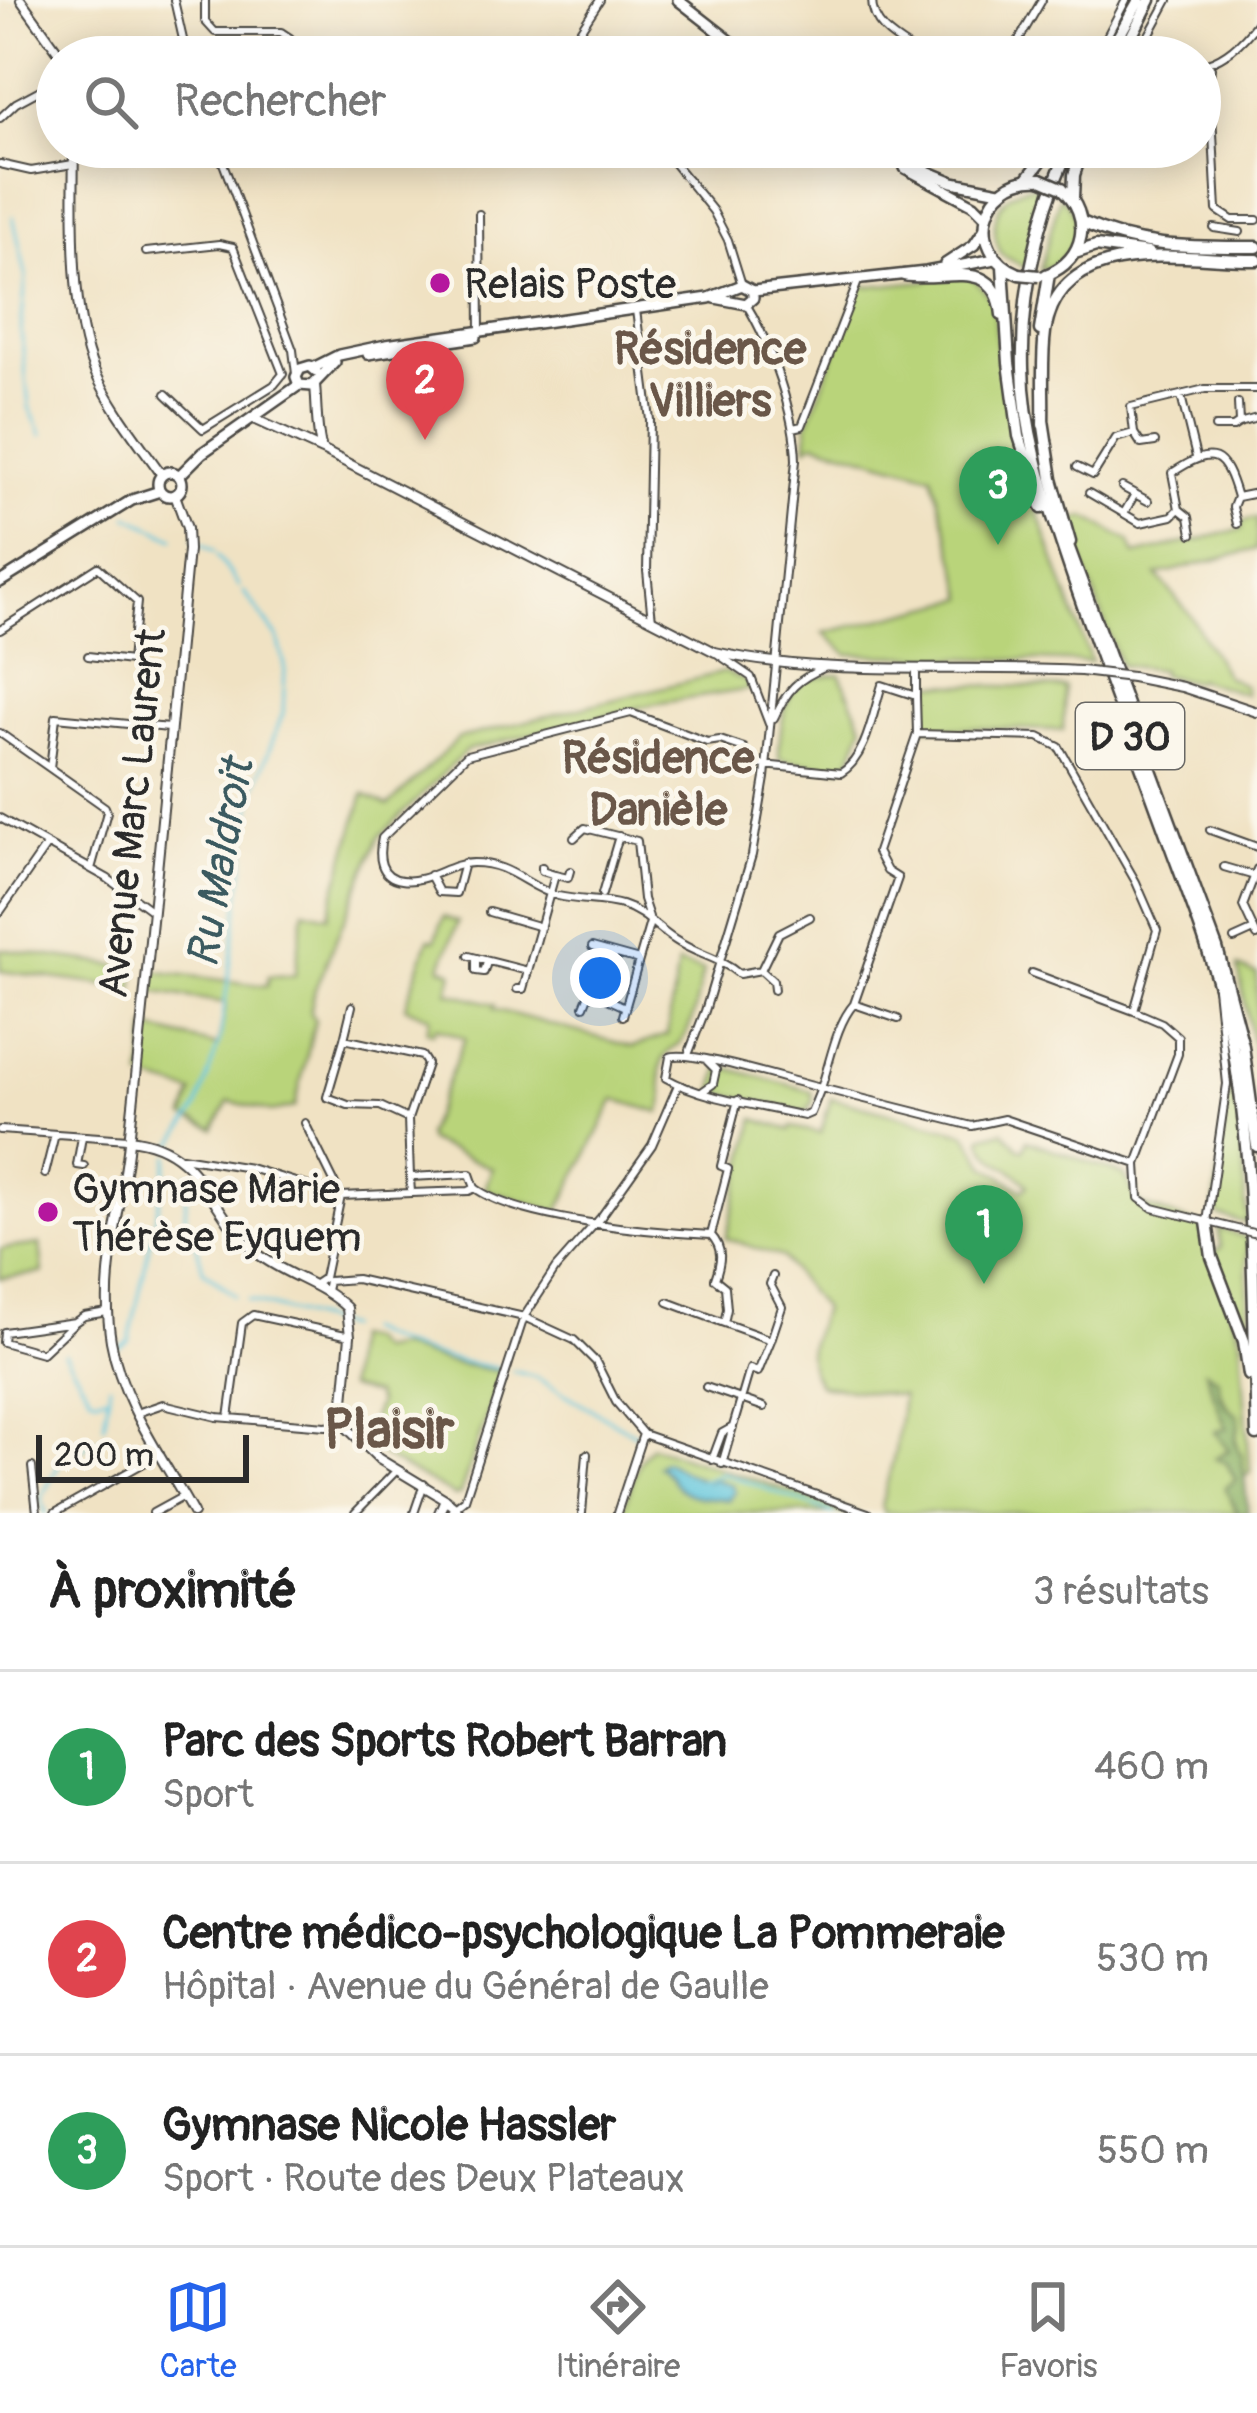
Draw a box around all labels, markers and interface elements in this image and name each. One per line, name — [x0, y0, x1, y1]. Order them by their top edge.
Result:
search box — [36, 36, 1221, 168]
icon: search — [78, 69, 144, 135]
text: Rechercher — [174, 74, 387, 130]
place label: Relais Poste — [464, 259, 676, 311]
marker: Relais Poste — [427, 270, 453, 296]
district label: Résidence Villiers — [614, 322, 807, 430]
pin: 2 — [386, 341, 464, 440]
pin: 3 — [959, 446, 1037, 545]
street label: Avenue Marc Laurent — [88, 626, 178, 1001]
road number: D 30 — [1076, 703, 1184, 769]
district label: Résidence Danièle — [562, 731, 755, 839]
water label: Ru Maldroit — [175, 750, 268, 972]
your location — [570, 948, 630, 1008]
place label: Gymnase Marie Thérèse Eyquem — [72, 1164, 361, 1264]
pin: 1 — [945, 1185, 1023, 1284]
marker: Gymnase Marie Thérèse Eyquem — [35, 1199, 61, 1225]
district label: Plaisir — [324, 1397, 455, 1465]
scale bar — [36, 1429, 249, 1482]
text: 200 m — [54, 1435, 154, 1476]
text: À proximité — [48, 1559, 297, 1623]
text: 3 résultats — [1033, 1567, 1209, 1616]
text: Parc des Sports Robert Barran — [162, 1714, 727, 1770]
text: 1 — [79, 1742, 95, 1791]
text: 460 m — [1094, 1742, 1209, 1791]
text: Sport — [162, 1770, 254, 1819]
text: Centre médico-psychologique La Pommeraie — [162, 1906, 1004, 1962]
text: 2 — [76, 1934, 98, 1983]
text: 530 m — [1096, 1934, 1209, 1983]
text: Hôpital · Avenue du Général de Gaulle — [162, 1962, 769, 2011]
text: Gymnase Nicole Hassler — [162, 2098, 616, 2154]
text: 3 — [76, 2126, 98, 2175]
text: 550 m — [1097, 2126, 1209, 2175]
text: Sport · Route des Deux Plateaux — [162, 2154, 685, 2203]
tab: Carte — [159, 2274, 237, 2387]
tab: Itinéraire — [556, 2274, 680, 2387]
tab: Favoris — [999, 2274, 1097, 2387]

